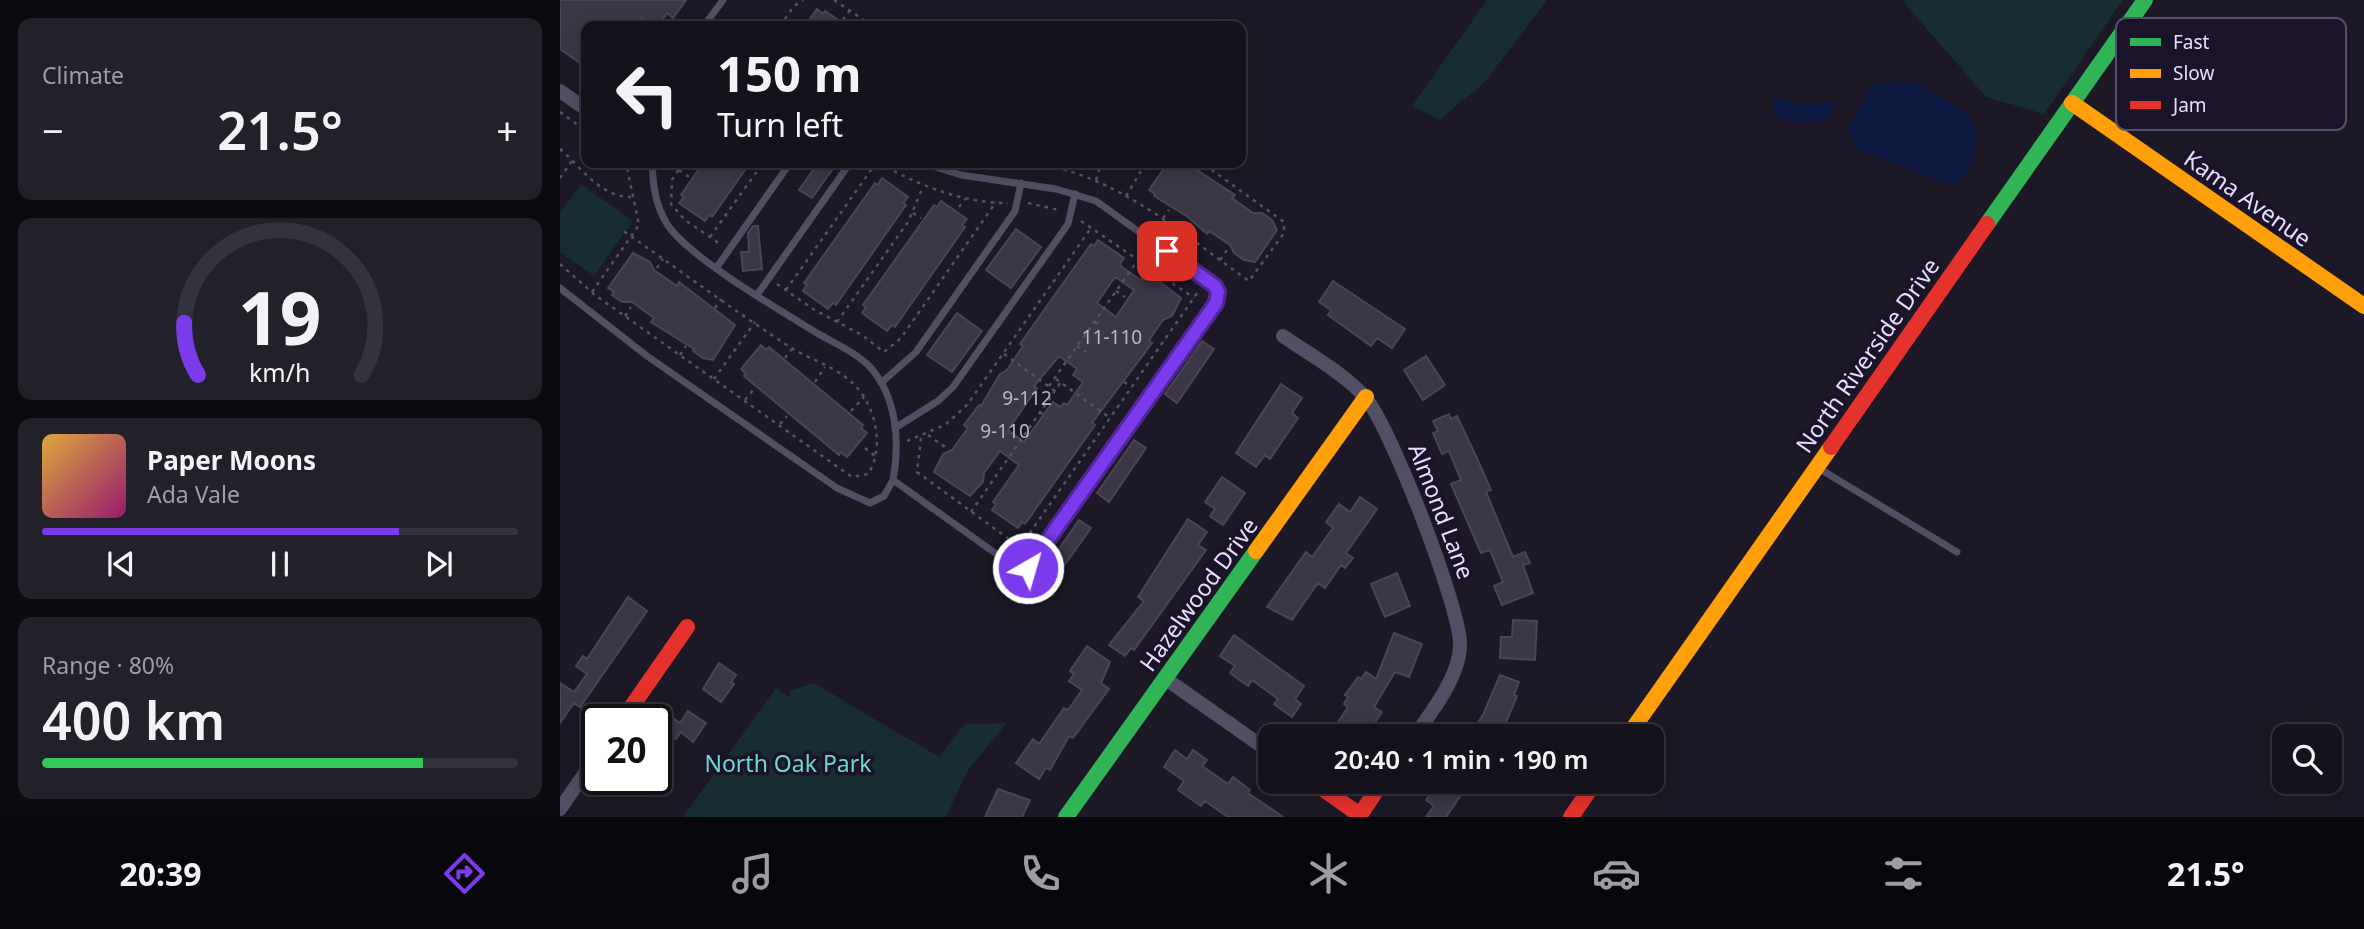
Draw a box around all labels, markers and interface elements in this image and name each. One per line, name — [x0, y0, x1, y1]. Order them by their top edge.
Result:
legend — [2116, 18, 2346, 130]
text: Fast — [2173, 29, 2210, 55]
text: 150 m — [717, 40, 862, 106]
icon: left — [602, 49, 693, 140]
text: Climate — [42, 59, 124, 91]
text: Slow — [2173, 60, 2214, 86]
text: Jam — [2171, 92, 2207, 118]
text: 21.5° — [217, 94, 343, 165]
text: Turn left — [717, 103, 843, 146]
text: − — [42, 104, 64, 156]
text: + — [496, 104, 518, 156]
street label: Kama Avenue — [2178, 142, 2318, 254]
pin — [1137, 221, 1197, 281]
icon: arrive — [1148, 232, 1186, 270]
street label: North Riverside Drive — [1788, 251, 1946, 459]
text: 19 — [238, 267, 322, 366]
house number: 11-110 — [1082, 324, 1142, 350]
text: km/h — [249, 354, 311, 388]
house number: 9-112 — [1002, 385, 1052, 411]
house number: 9-110 — [980, 418, 1030, 444]
street label: Almond Lane — [1402, 439, 1482, 583]
text: Paper Moons — [147, 442, 316, 478]
text: Ada Vale — [147, 478, 240, 510]
street label: Hazelwood Drive — [1131, 511, 1265, 677]
position arrow — [991, 531, 1065, 605]
icon: previous — [102, 545, 140, 583]
icon: pause — [261, 545, 299, 583]
icon: next — [420, 545, 458, 583]
text: Range · 80% — [42, 649, 174, 681]
text: 400 km — [42, 684, 225, 755]
speed limit sign: 20 — [581, 704, 672, 795]
map controls — [2272, 724, 2342, 794]
button: search — [2272, 724, 2342, 794]
text: 20:40 · 1 min · 190 m — [1334, 741, 1588, 777]
park label: North Oak Park — [704, 747, 872, 779]
icon: directions — [440, 849, 489, 898]
icon: music — [728, 849, 777, 898]
icon: phone — [1016, 849, 1065, 898]
icon: climate — [1304, 849, 1353, 898]
icon: car — [1592, 849, 1641, 898]
icon: filters — [1879, 849, 1928, 898]
text: 20:39 — [119, 852, 202, 895]
text: 21.5° — [2167, 852, 2245, 895]

